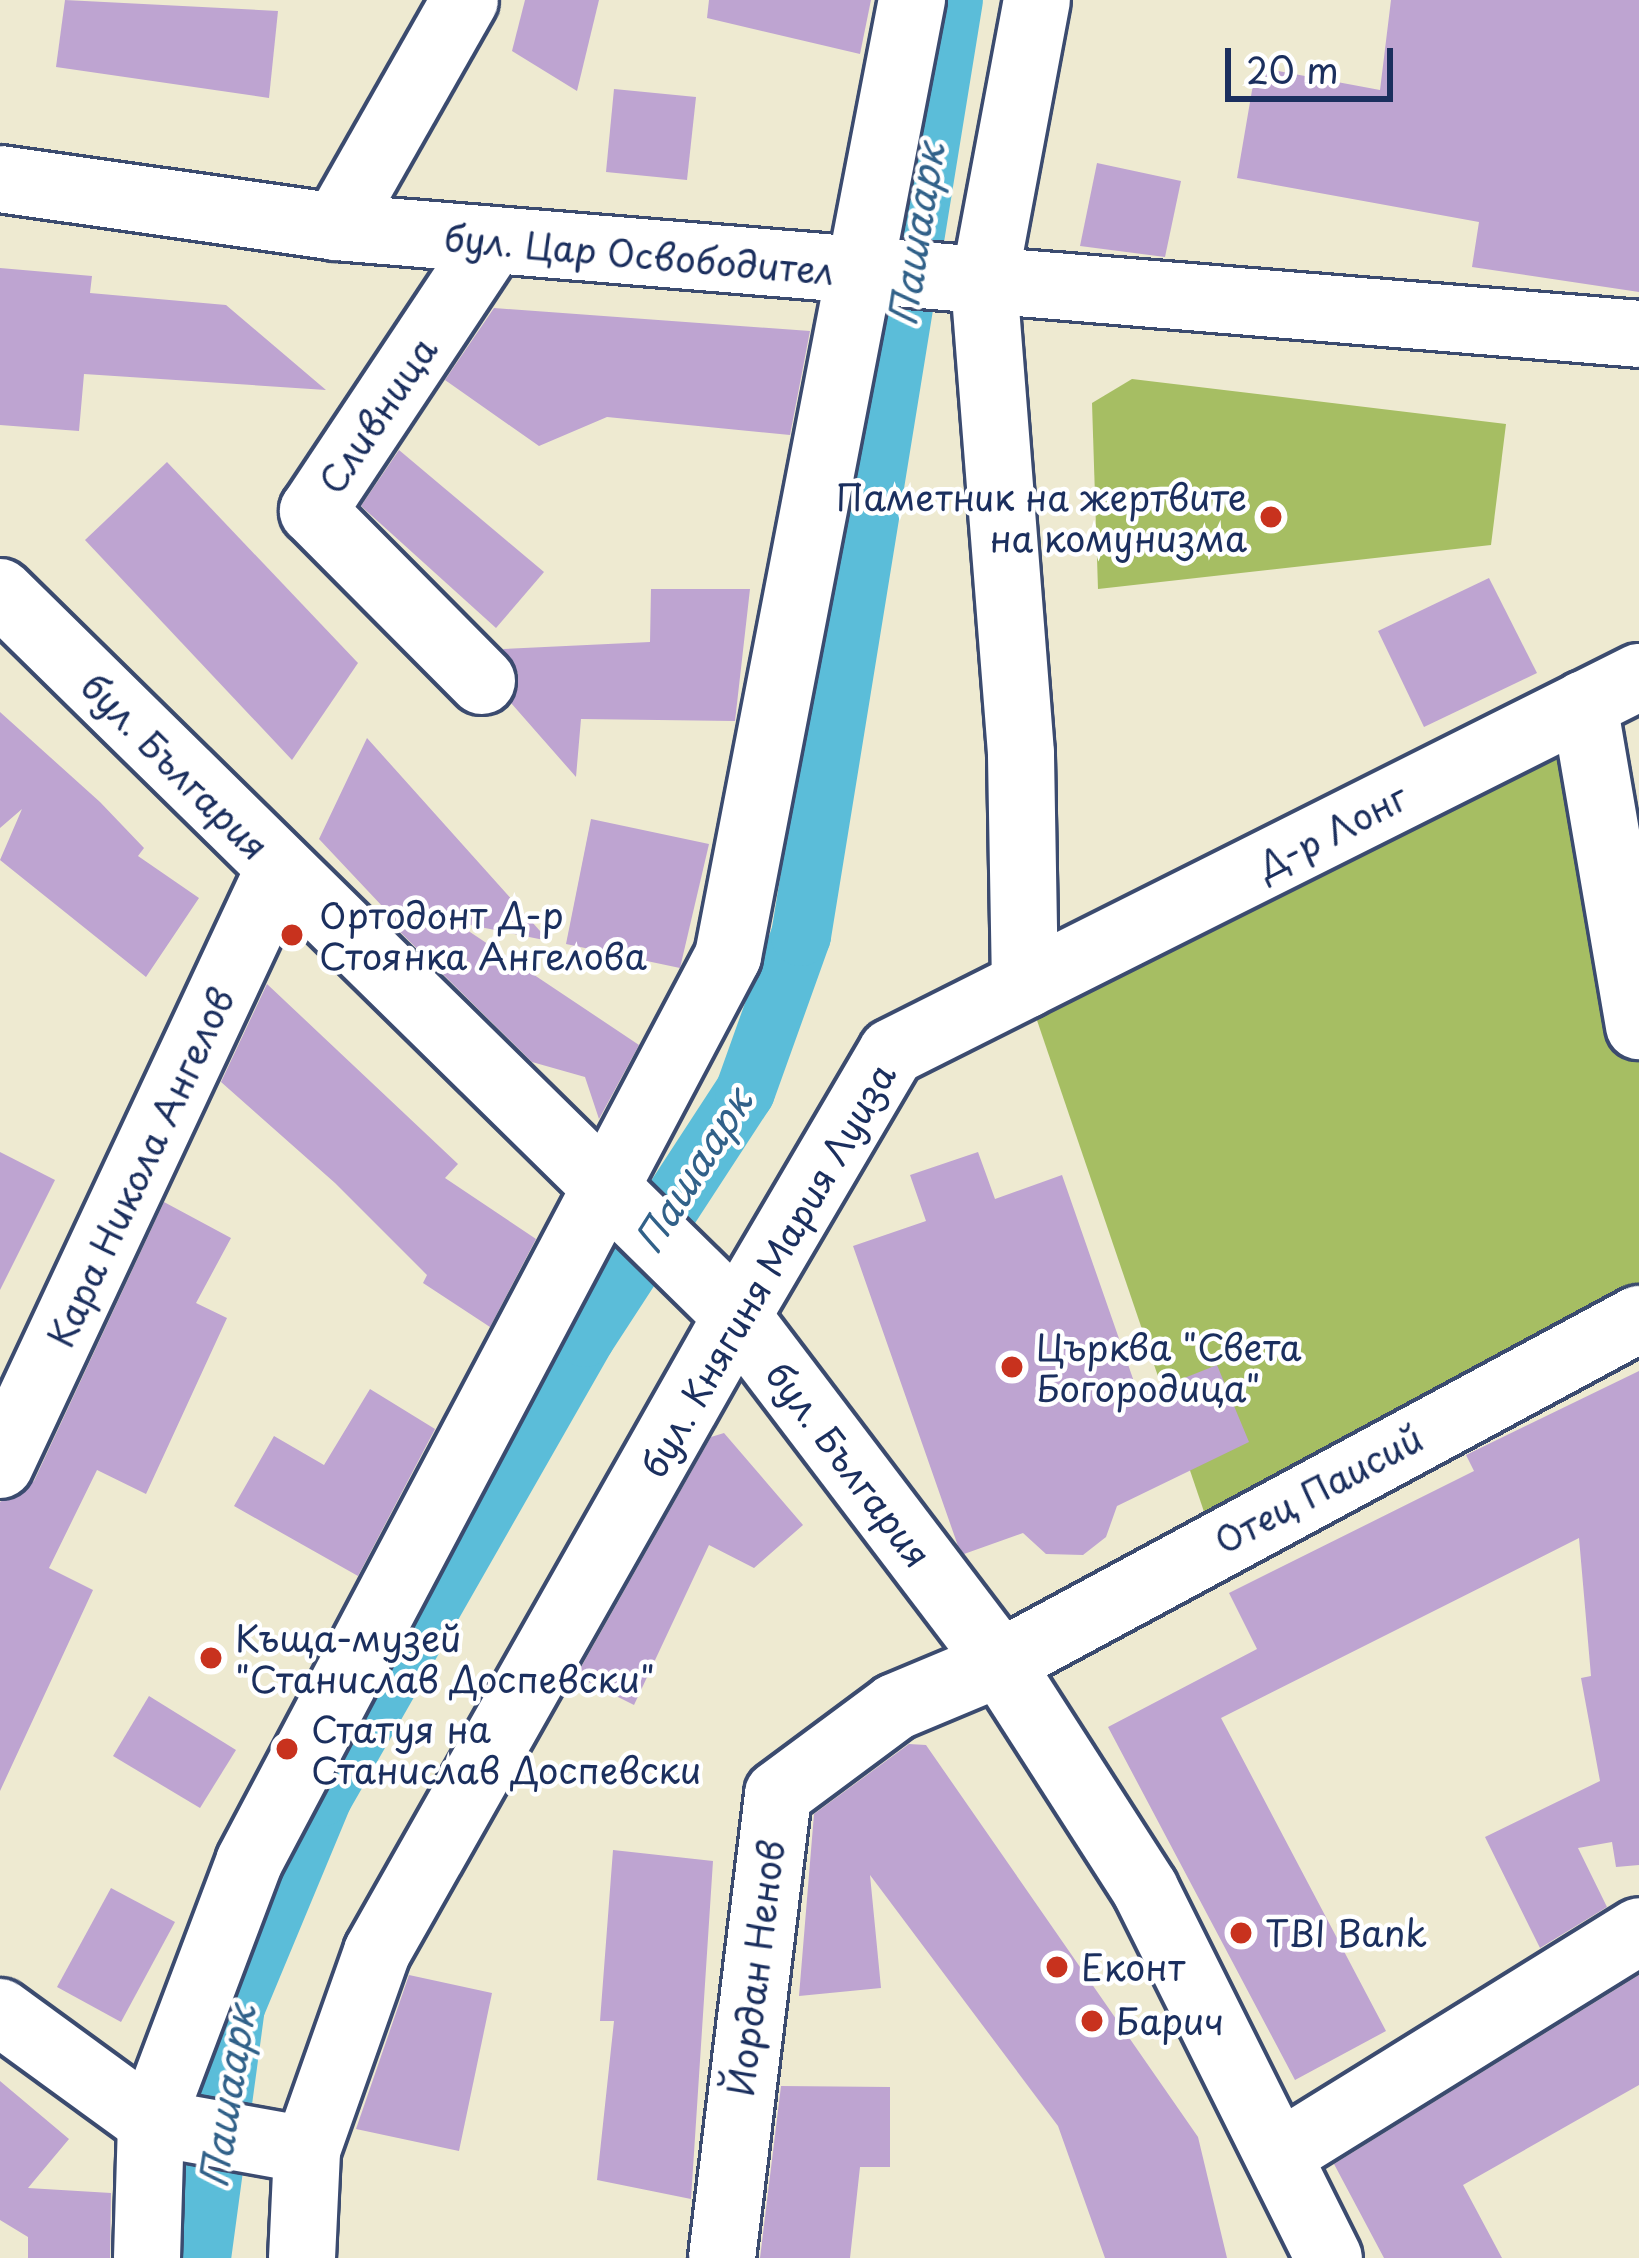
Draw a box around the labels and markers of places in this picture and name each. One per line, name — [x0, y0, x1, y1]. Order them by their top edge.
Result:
place label: Паметник на жертвите на комунизма — [830, 474, 1247, 559]
marker: Паметник на жертвите на комунизма — [1258, 504, 1284, 530]
place label: Ортодонт Д-р Стоянка Ангелова — [319, 892, 649, 977]
marker: Ортодонт Д-р Стоянка Ангелова — [276, 919, 308, 951]
place label: Църква "Света Богородица" — [1036, 1324, 1303, 1409]
marker: Църква "Света Богородица" — [999, 1354, 1025, 1380]
place label: Къща-музей "Станислав Доспевски" — [235, 1615, 655, 1700]
marker: Къща-музей "Станислав Доспевски" — [198, 1645, 224, 1671]
place label: Статуя на Станислав Доспевски — [311, 1706, 702, 1791]
marker: Статуя на Станислав Доспевски — [274, 1736, 300, 1762]
place label: TBI Bank — [1265, 1911, 1426, 1955]
marker: TBI Bank — [1228, 1920, 1254, 1946]
place label: Еконт — [1081, 1945, 1185, 1989]
marker: Еконт — [1044, 1954, 1070, 1980]
place label: Барич — [1116, 1999, 1224, 2043]
marker: Барич — [1079, 2008, 1105, 2034]

